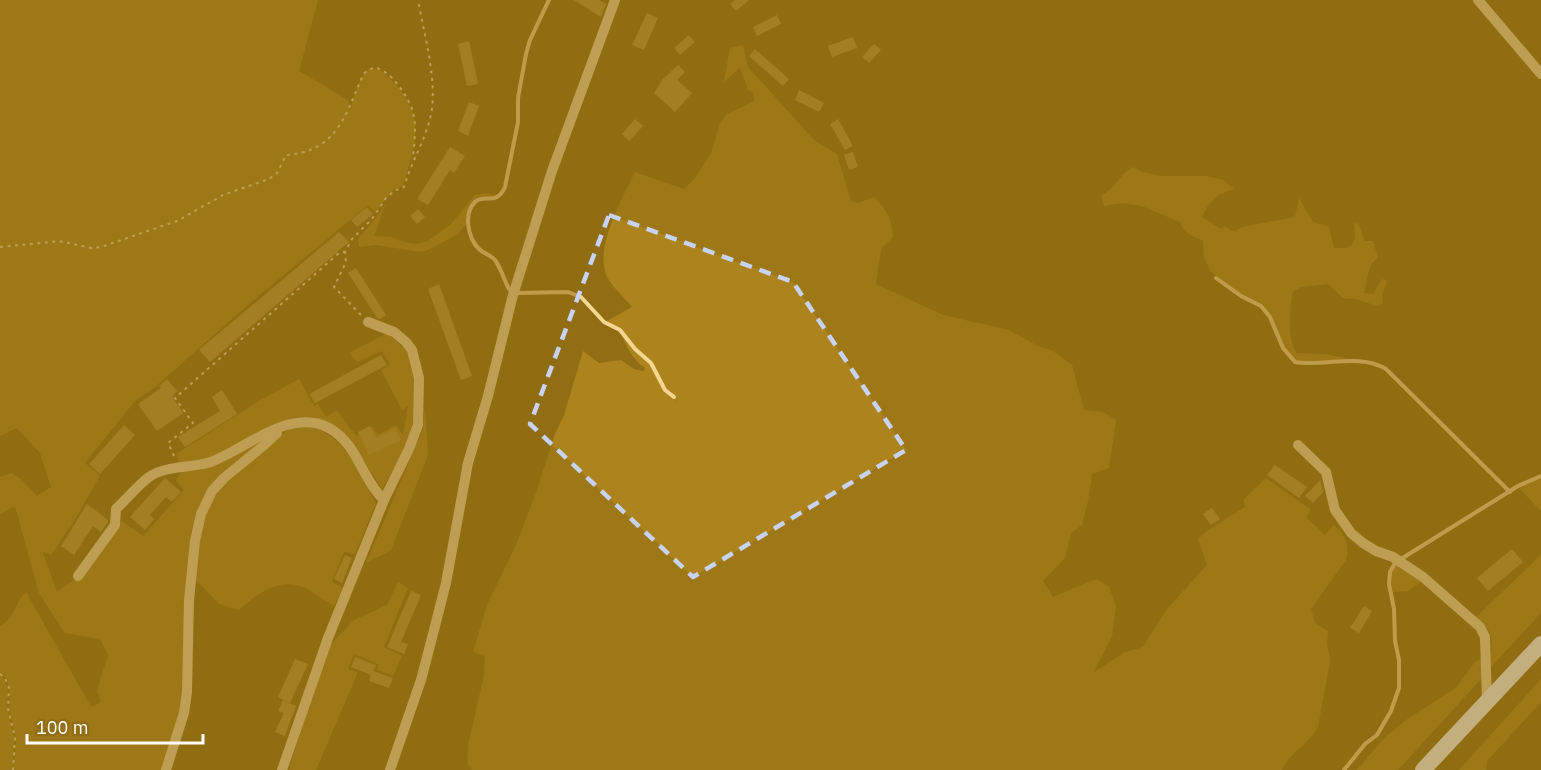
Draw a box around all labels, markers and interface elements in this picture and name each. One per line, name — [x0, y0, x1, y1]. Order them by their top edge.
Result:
scale bar — [27, 707, 202, 745]
text: 100 m — [36, 716, 88, 739]

